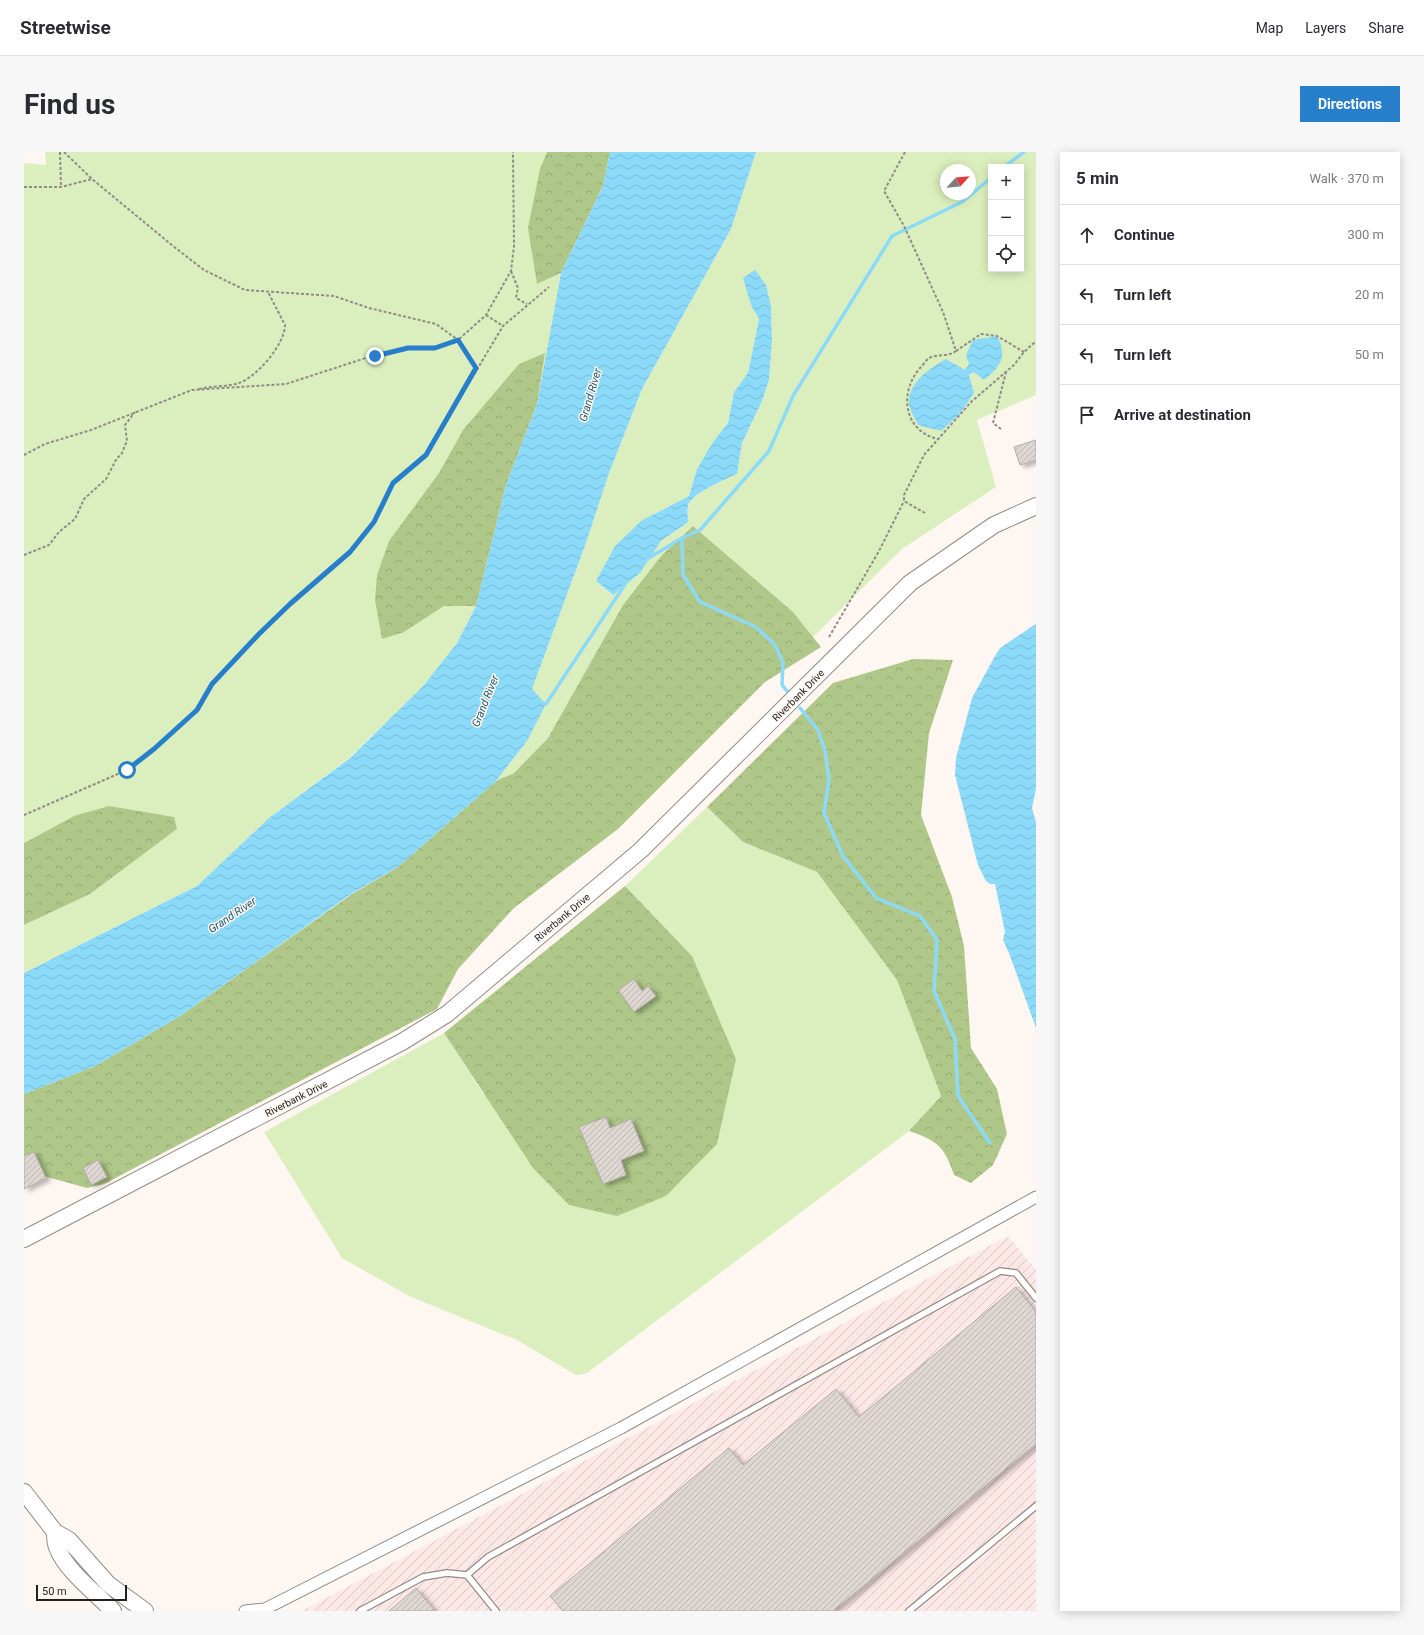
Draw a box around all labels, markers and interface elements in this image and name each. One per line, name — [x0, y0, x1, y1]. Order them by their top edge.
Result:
text: Streetwise — [20, 16, 111, 39]
text: Map — [1256, 20, 1283, 36]
text: Layers — [1305, 20, 1346, 36]
text: Share — [1368, 20, 1404, 36]
button: Directions — [1300, 86, 1400, 122]
text: Find us — [24, 88, 115, 121]
north arrow — [940, 164, 976, 200]
map controls — [988, 164, 1024, 272]
button: + — [988, 164, 1024, 200]
text: 5 min — [1076, 168, 1119, 188]
text: Walk · 370 m — [1309, 171, 1384, 186]
button: − — [988, 200, 1024, 236]
icon: ahead — [1076, 224, 1098, 246]
text: Continue — [1114, 226, 1175, 244]
text: 300 m — [1347, 227, 1384, 242]
button: locate — [988, 236, 1024, 272]
icon: left — [1076, 284, 1098, 306]
text: Turn left — [1114, 286, 1171, 304]
text: 20 m — [1355, 287, 1384, 302]
icon: left — [1076, 344, 1098, 366]
text: Turn left — [1114, 346, 1171, 364]
route end — [366, 347, 384, 365]
text: 50 m — [1355, 347, 1384, 362]
water label: Grand River — [577, 367, 604, 423]
icon: arrive — [1076, 404, 1098, 426]
text: Arrive at destination — [1114, 406, 1251, 424]
street label: Riverbank Drive — [770, 667, 827, 724]
water label: Grand River — [469, 673, 502, 729]
route start — [118, 761, 136, 779]
street label: Riverbank Drive — [532, 891, 592, 944]
water label: Grand River — [206, 895, 259, 936]
street label: Riverbank Drive — [263, 1078, 329, 1119]
scale bar — [36, 1583, 127, 1602]
text: 50 m — [42, 1585, 67, 1598]

